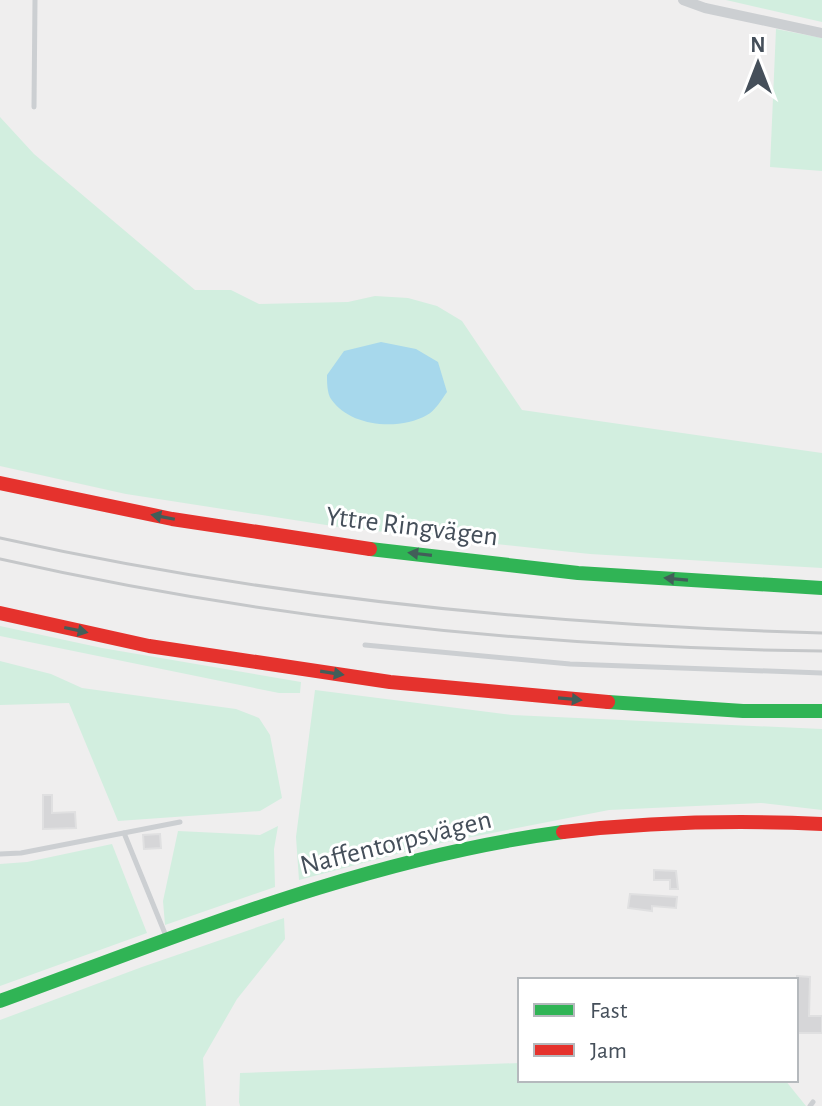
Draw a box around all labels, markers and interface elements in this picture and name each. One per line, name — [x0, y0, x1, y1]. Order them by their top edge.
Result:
north arrow — [718, 24, 798, 104]
text: N — [750, 34, 766, 56]
street label: Yttre Ringvägen — [324, 503, 500, 551]
one-way arrow — [150, 510, 175, 523]
one-way arrow — [407, 547, 432, 560]
one-way arrow — [663, 572, 688, 585]
one-way arrow — [64, 624, 89, 637]
one-way arrow — [320, 667, 345, 680]
one-way arrow — [558, 693, 583, 706]
street label: Naffentorpsvägen — [298, 806, 494, 880]
legend — [518, 978, 798, 1082]
text: Fast — [590, 999, 628, 1023]
text: Jam — [590, 1039, 627, 1063]

